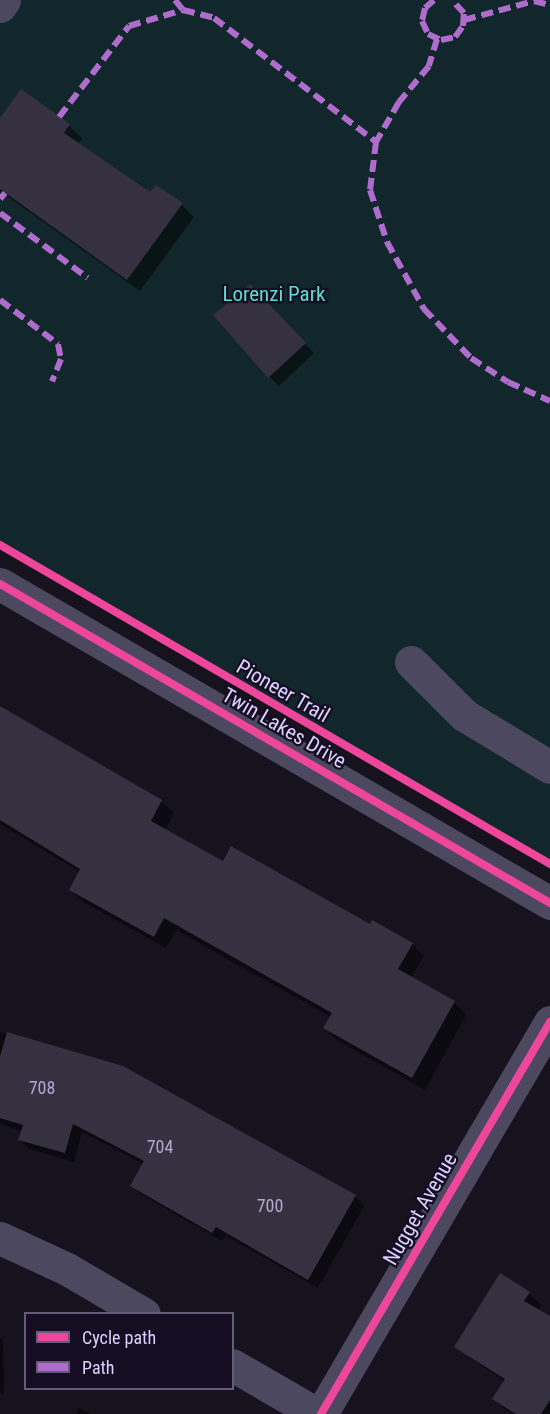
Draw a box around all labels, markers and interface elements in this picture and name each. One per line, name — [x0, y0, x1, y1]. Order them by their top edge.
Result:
park label: Lorenzi Park — [222, 281, 326, 307]
street label: Pioneer Trail — [232, 654, 334, 728]
street label: Twin Lakes Drive — [217, 682, 351, 774]
house number: 708 — [29, 1077, 55, 1099]
house number: 704 — [147, 1136, 173, 1158]
street label: Nugget Avenue — [378, 1148, 462, 1270]
house number: 700 — [257, 1195, 283, 1217]
legend — [24, 1312, 234, 1390]
text: Cycle path — [82, 1327, 156, 1348]
text: Path — [82, 1357, 115, 1378]

